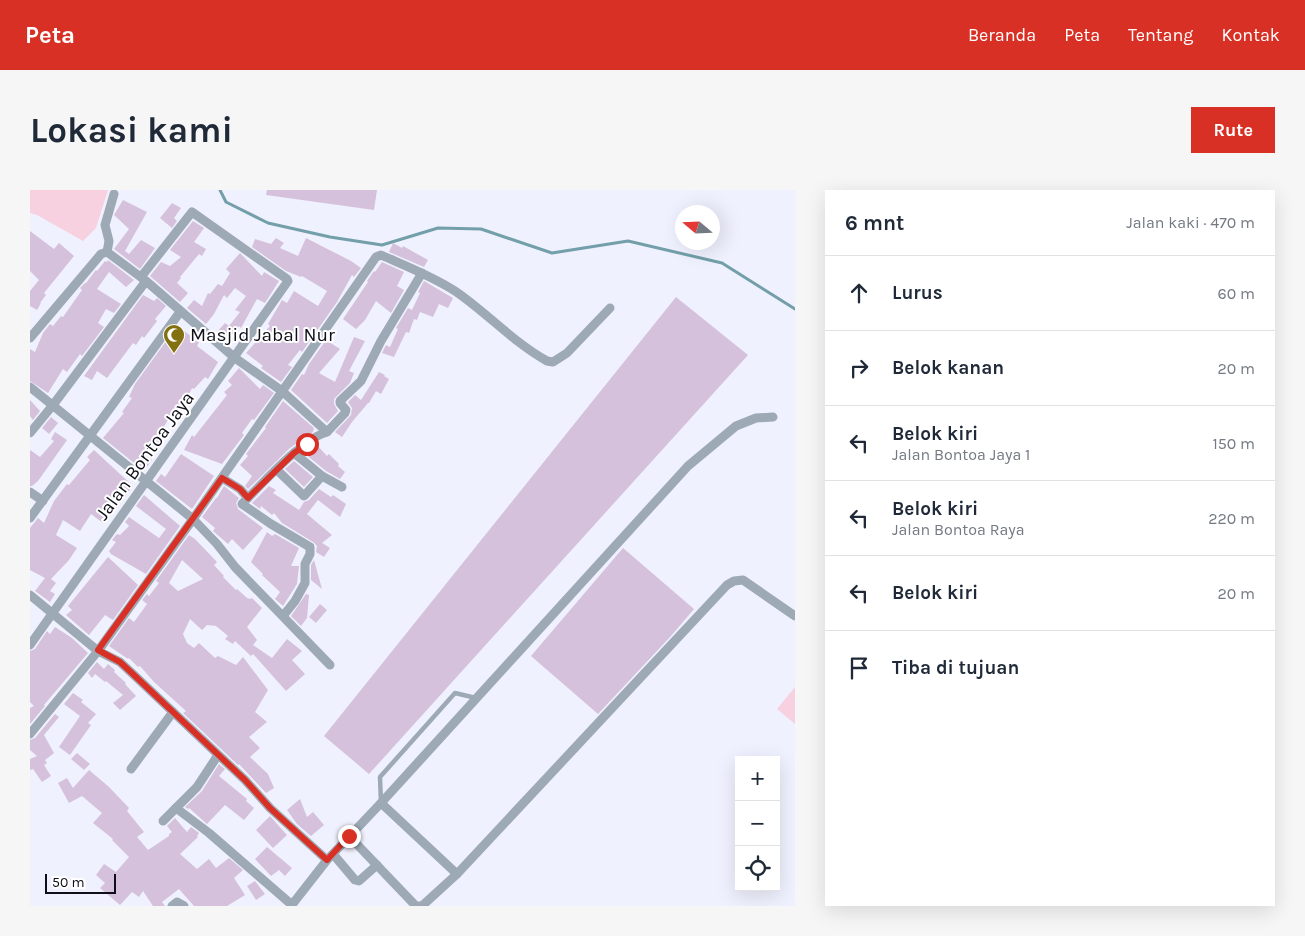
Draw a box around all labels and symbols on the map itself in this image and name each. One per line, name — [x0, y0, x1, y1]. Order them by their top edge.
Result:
north arrow — [675, 205, 720, 250]
mosque icon: Masjid Jabal Nur — [162, 323, 186, 354]
place label: Masjid Jabal Nur — [190, 324, 335, 346]
street label: Jalan Bontoa Jaya — [91, 387, 199, 525]
route start — [296, 433, 319, 456]
route end — [338, 825, 361, 848]
scale bar — [45, 871, 116, 894]

